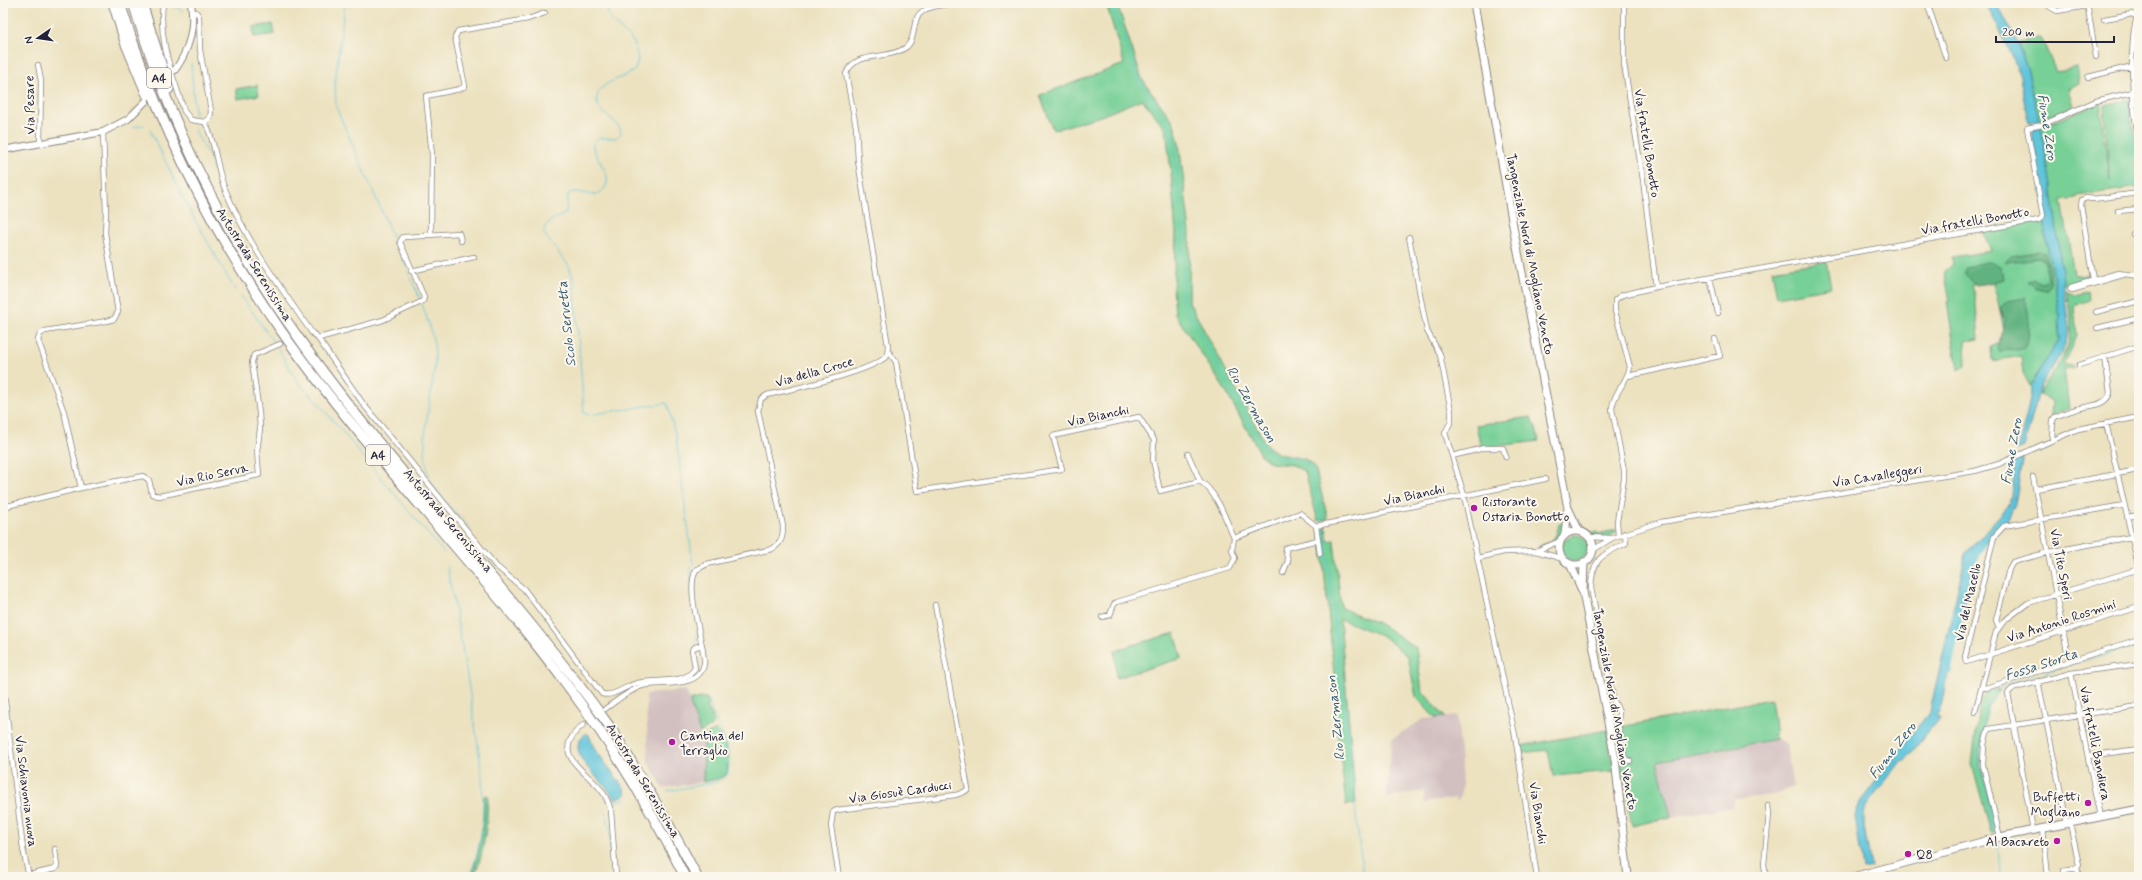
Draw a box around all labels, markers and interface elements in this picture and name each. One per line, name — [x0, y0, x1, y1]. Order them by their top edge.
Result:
north arrow — [18, 18, 58, 58]
scale bar — [1996, 18, 2114, 44]
text: 200 m — [2002, 25, 2035, 41]
text: N — [22, 35, 37, 45]
road number: A4 — [147, 68, 171, 88]
street label: Via Pesare — [21, 75, 40, 135]
street label: Via fratelli Bonotto — [1630, 88, 1664, 199]
water label: Fiume Zero — [2033, 93, 2061, 162]
street label: Tangenziale Nord di Mogliano Veneto — [1501, 152, 1557, 356]
street label: Via fratelli Bonotto — [1920, 204, 2031, 239]
street label: Autostrada Serenissima — [212, 205, 296, 325]
water label: Scolo Servetta — [554, 280, 580, 368]
street label: Via della Croce — [773, 353, 855, 392]
water label: Rio Zermason — [1222, 363, 1280, 446]
street label: Via Bianchi — [1066, 402, 1131, 431]
water label: Fiume Zero — [1997, 416, 2027, 486]
road number: A4 — [366, 445, 390, 465]
street label: Via Rio Serva — [175, 460, 250, 491]
street label: Via Cavalleggeri — [1831, 461, 1923, 494]
street label: Autostrada Serenissima — [399, 465, 497, 577]
street label: Via Bianchi — [1382, 481, 1447, 510]
place label: Ristorante Ostaria Bonotto — [1482, 494, 1570, 526]
marker: Ristorante Ostaria Bonotto — [1469, 503, 1479, 513]
street label: Via Tito Speri — [2045, 527, 2076, 601]
street label: Via del Macello — [1951, 562, 1986, 643]
street label: Via Antonio Rosmini — [2005, 596, 2118, 647]
street label: Tangenziale Nord di Mogliano Veneto — [1587, 607, 1641, 812]
water label: Fossa Storta — [2003, 645, 2080, 685]
water label: Rio Zermason — [1323, 674, 1349, 761]
street label: Via fratelli Bandiera — [2075, 685, 2114, 802]
water label: Fiume Zero — [1865, 718, 1921, 783]
street label: Autostrada Serenissima — [602, 720, 684, 842]
place label: Cantina del Terraglio — [680, 728, 744, 760]
street label: Via Schiavonia nuova — [10, 734, 41, 848]
marker: Cantina del Terraglio — [667, 737, 677, 747]
street label: Via Giosuè Carducci — [848, 777, 953, 808]
street label: Via Bianchi — [1524, 781, 1551, 846]
place label: Buffetti Mogliano — [2031, 789, 2080, 823]
marker: Buffetti Mogliano — [2083, 798, 2093, 808]
place label: Al Bacareto — [1986, 834, 2049, 851]
marker: Al Bacareto — [2052, 836, 2062, 846]
place label: Q8 — [1916, 847, 1933, 864]
marker: Q8 — [1903, 849, 1913, 859]

